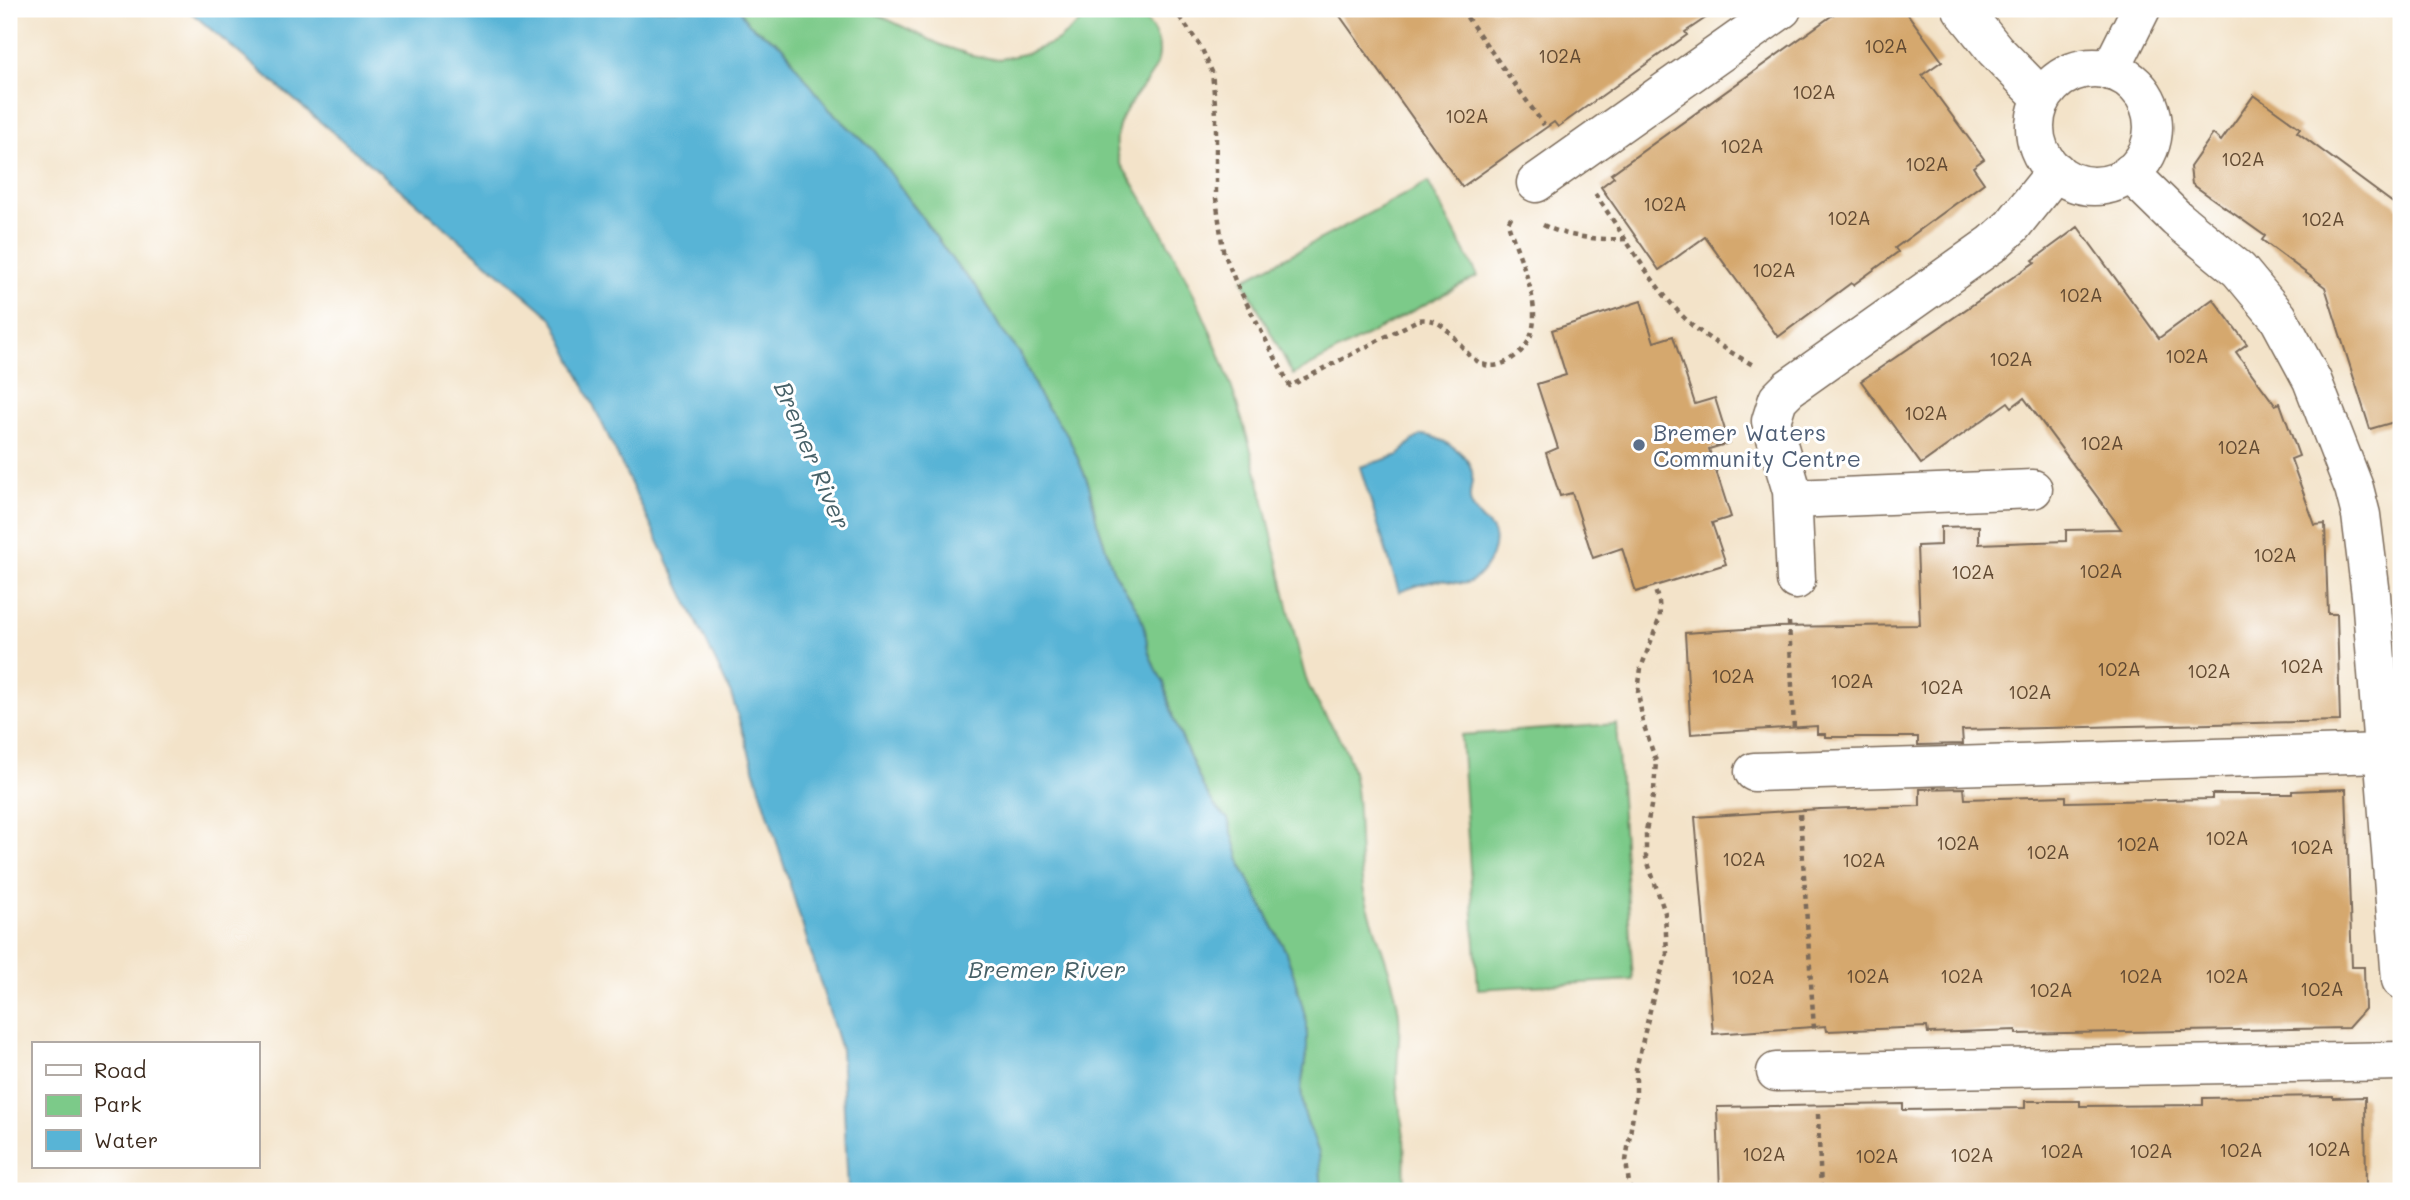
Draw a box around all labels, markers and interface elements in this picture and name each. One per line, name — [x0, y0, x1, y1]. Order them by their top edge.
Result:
house number: 102A — [1864, 33, 1908, 58]
house number: 102A — [1538, 43, 1582, 68]
house number: 102A — [1792, 79, 1836, 104]
house number: 102A — [1445, 103, 1489, 128]
house number: 102A — [1720, 133, 1764, 158]
house number: 102A — [2221, 146, 2265, 171]
house number: 102A — [1905, 151, 1949, 176]
house number: 102A — [1643, 191, 1687, 216]
house number: 102A — [1827, 205, 1871, 230]
house number: 102A — [2301, 206, 2345, 231]
house number: 102A — [1752, 257, 1796, 282]
house number: 102A — [2059, 282, 2103, 307]
house number: 102A — [2165, 343, 2209, 368]
house number: 102A — [1989, 346, 2033, 371]
water label: Bremer River — [768, 376, 858, 534]
house number: 102A — [1904, 400, 1948, 425]
place label: Bremer Waters Community Centre — [1653, 417, 1861, 473]
house number: 102A — [2080, 430, 2124, 455]
house number: 102A — [2217, 434, 2261, 459]
marker: Bremer Waters Community Centre — [1631, 437, 1647, 453]
house number: 102A — [2253, 542, 2297, 567]
house number: 102A — [2079, 558, 2123, 583]
house number: 102A — [1951, 559, 1995, 584]
house number: 102A — [2280, 653, 2324, 678]
house number: 102A — [2097, 656, 2141, 681]
house number: 102A — [2187, 658, 2231, 683]
house number: 102A — [1711, 663, 1755, 688]
house number: 102A — [1830, 668, 1874, 693]
house number: 102A — [1920, 674, 1964, 699]
house number: 102A — [2008, 679, 2052, 704]
house number: 102A — [2205, 825, 2249, 850]
house number: 102A — [1936, 830, 1980, 855]
house number: 102A — [2116, 831, 2160, 856]
house number: 102A — [2290, 834, 2334, 859]
house number: 102A — [2026, 839, 2070, 864]
house number: 102A — [1722, 846, 1766, 871]
house number: 102A — [1842, 847, 1886, 872]
water label: Bremer River — [968, 953, 1126, 984]
house number: 102A — [1846, 963, 1890, 988]
house number: 102A — [1940, 963, 1984, 988]
house number: 102A — [2119, 963, 2163, 988]
house number: 102A — [2205, 963, 2249, 988]
house number: 102A — [1731, 964, 1775, 989]
house number: 102A — [2300, 976, 2344, 1001]
house number: 102A — [2029, 977, 2073, 1002]
legend — [32, 1042, 259, 1168]
text: Road — [94, 1056, 146, 1083]
text: Park — [94, 1090, 142, 1117]
text: Water — [94, 1126, 158, 1153]
house number: 102A — [2307, 1136, 2351, 1161]
house number: 102A — [2219, 1137, 2263, 1162]
house number: 102A — [2040, 1138, 2084, 1163]
house number: 102A — [2129, 1138, 2173, 1163]
house number: 102A — [1742, 1141, 1786, 1166]
house number: 102A — [1950, 1142, 1994, 1167]
house number: 102A — [1855, 1143, 1899, 1168]

